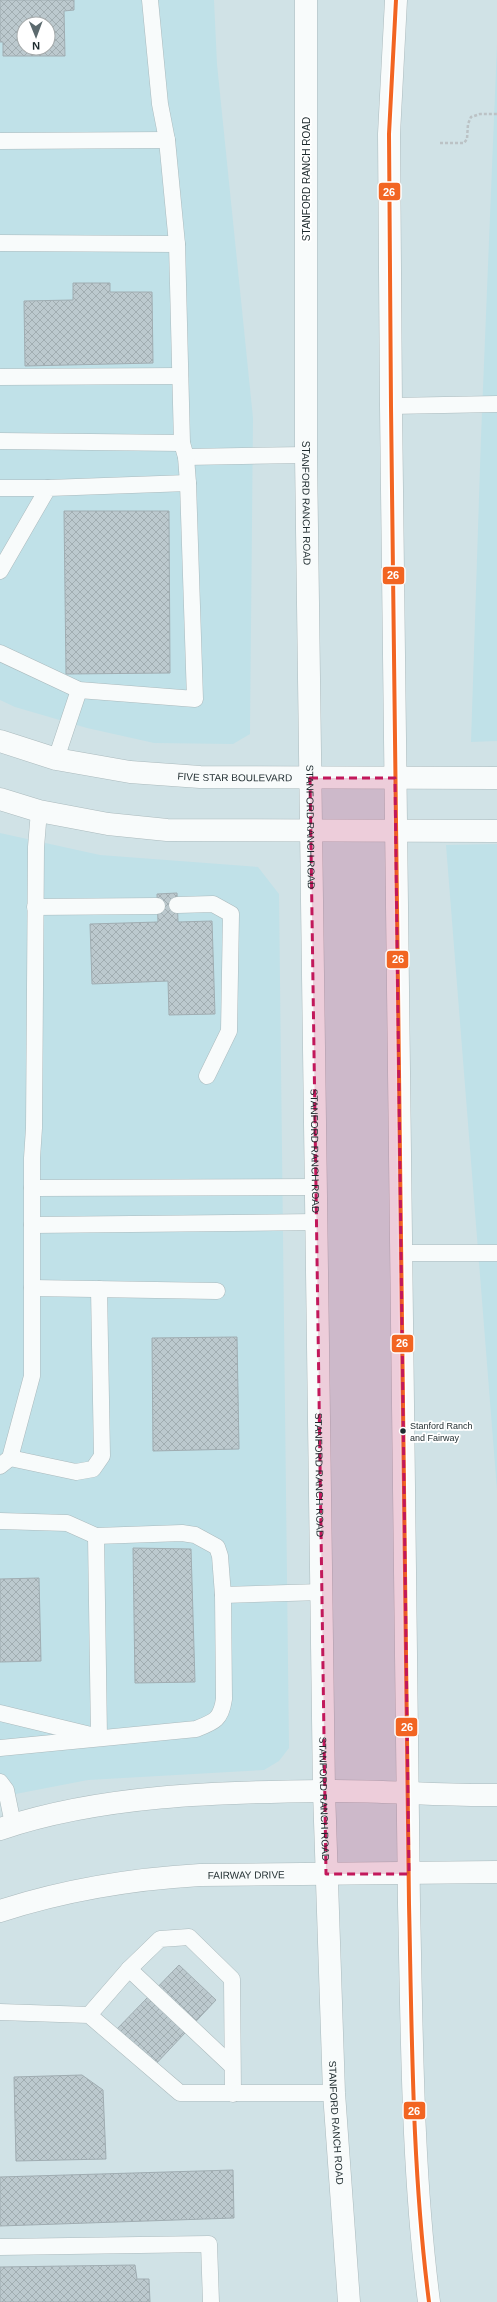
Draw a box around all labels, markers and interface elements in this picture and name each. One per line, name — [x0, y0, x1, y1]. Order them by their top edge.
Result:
north arrow — [16, 16, 56, 56]
text: N — [32, 40, 40, 52]
street label: STANFORD RANCH ROAD — [301, 117, 312, 241]
line badge: 26 — [378, 182, 401, 201]
text: 26 — [383, 186, 395, 198]
street label: STANFORD RANCH ROAD — [300, 441, 313, 565]
line badge: 26 — [382, 566, 405, 585]
text: 26 — [387, 569, 399, 581]
street label: STANFORD RANCH ROAD — [305, 765, 317, 889]
street label: FIVE STAR BOULEVARD — [177, 770, 292, 783]
line badge: 26 — [386, 950, 409, 969]
text: 26 — [392, 953, 404, 965]
street label: STANFORD RANCH ROAD — [309, 1089, 322, 1213]
line badge: 26 — [391, 1334, 414, 1353]
text: 26 — [396, 1337, 408, 1349]
street label: STANFORD RANCH ROAD — [313, 1413, 326, 1537]
place label: Stanford Ranch and Fairway — [410, 1421, 473, 1443]
marker: Stanford Ranch and Fairway — [398, 1426, 408, 1436]
line badge: 26 — [395, 1717, 418, 1737]
text: 26 — [401, 1721, 413, 1733]
street label: STANFORD RANCH ROAD — [318, 1737, 332, 1861]
street label: FAIRWAY DRIVE — [208, 1869, 285, 1880]
street label: STANFORD RANCH ROAD — [327, 2060, 346, 2185]
line badge: 26 — [403, 2101, 426, 2120]
text: 26 — [408, 2105, 420, 2117]

